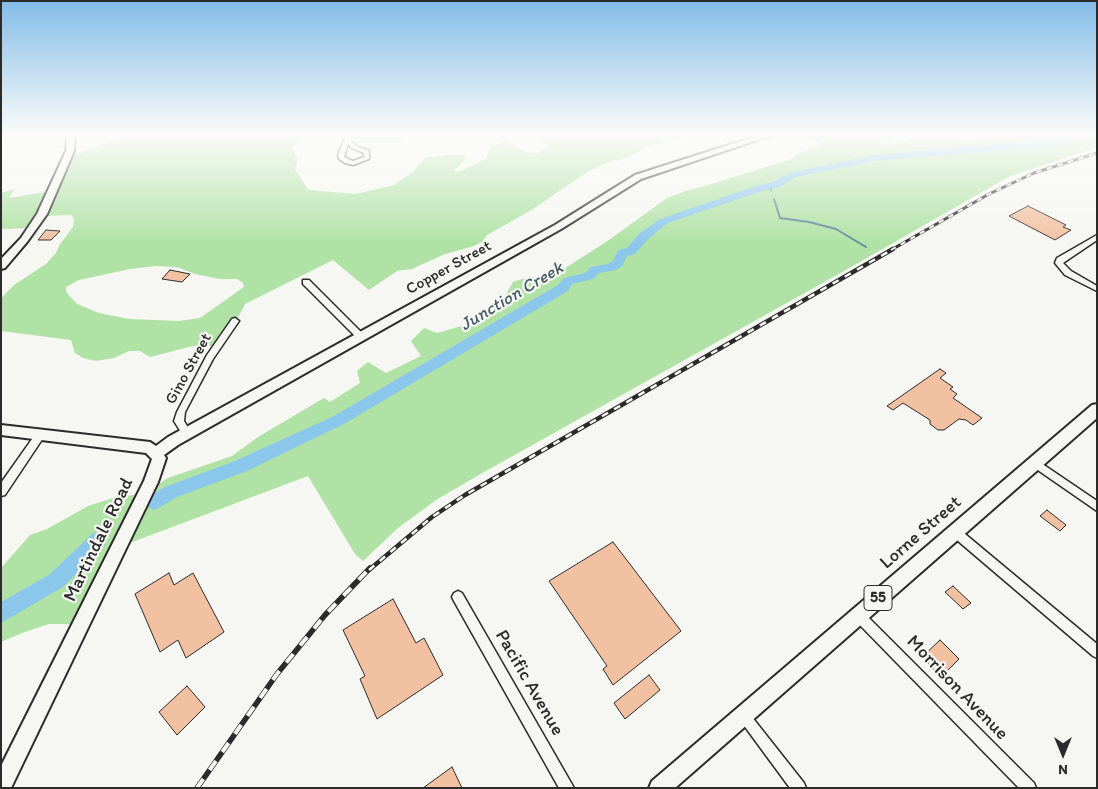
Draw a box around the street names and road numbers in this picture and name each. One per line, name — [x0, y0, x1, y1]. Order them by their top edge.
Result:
street label: Copper Street — [403, 237, 495, 299]
street label: Gino Street — [162, 330, 216, 408]
street label: Martindale Road — [59, 474, 139, 606]
street label: Lorne Street — [876, 491, 966, 575]
road number: 55 — [864, 586, 892, 610]
street label: Pacific Avenue — [490, 626, 568, 740]
street label: Morrison Avenue — [901, 631, 1013, 745]

